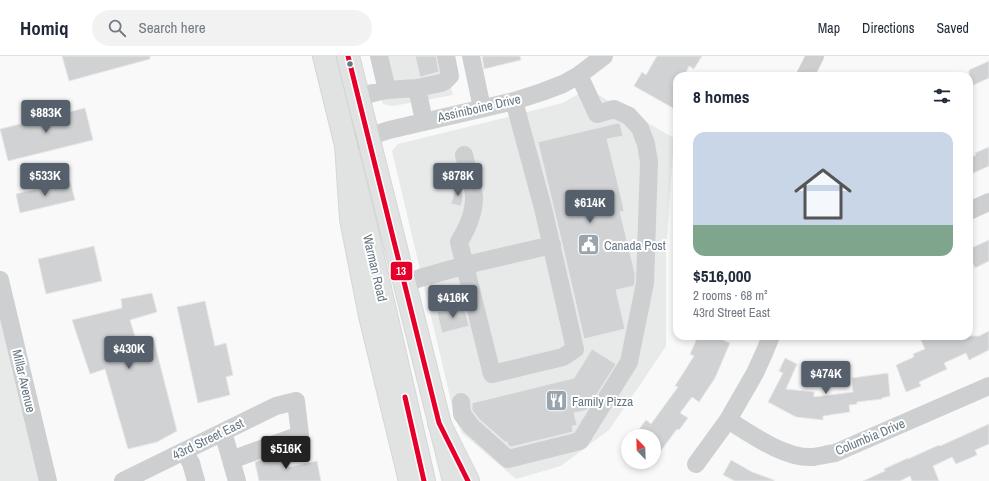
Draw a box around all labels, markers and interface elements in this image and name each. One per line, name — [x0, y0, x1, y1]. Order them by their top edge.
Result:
search box — [92, 10, 372, 46]
text: Homiq — [20, 15, 68, 41]
icon: search — [106, 17, 128, 39]
text: Search here — [138, 17, 206, 38]
text: Map — [818, 19, 840, 37]
text: Directions — [862, 19, 914, 37]
text: Saved — [936, 19, 969, 37]
unlabelled marker — [345, 59, 355, 69]
text: 8 homes — [693, 85, 750, 108]
icon: filters — [931, 85, 953, 107]
street label: Assiniboine Drive — [435, 90, 522, 126]
pin: $883K — [18, 100, 74, 134]
text: $883K — [30, 104, 62, 121]
icon: home — [787, 158, 859, 230]
pin: $533K — [17, 163, 73, 197]
pin: $878K — [430, 163, 486, 197]
text: $533K — [29, 167, 61, 184]
text: $878K — [442, 167, 474, 184]
pin: $614K — [562, 190, 618, 224]
text: $614K — [574, 194, 606, 211]
public building icon: Canada Post — [576, 232, 602, 258]
street label: Warman Road — [359, 233, 391, 303]
place label: Canada Post — [604, 237, 666, 254]
line badge: 13 — [390, 261, 413, 281]
text: 13 — [396, 264, 406, 278]
text: $516,000 — [693, 264, 751, 287]
pin: $416K — [425, 285, 481, 319]
text: 2 rooms · 68 m² — [693, 287, 768, 304]
text: $416K — [437, 289, 469, 306]
text: 43rd Street East — [693, 304, 770, 321]
pin: $430K — [101, 336, 157, 370]
text: $430K — [113, 340, 145, 357]
street label: Millar Avenue — [8, 348, 40, 414]
pin: $474K — [798, 361, 854, 395]
text: $474K — [810, 365, 842, 382]
restaurant icon: Family Pizza — [543, 388, 569, 414]
place label: Family Pizza — [572, 393, 633, 410]
street label: 43rd Street East — [170, 414, 246, 464]
street label: Columbia Drive — [833, 415, 907, 459]
north arrow — [621, 429, 661, 469]
map controls — [621, 429, 661, 469]
pin: $516K — [258, 436, 314, 470]
text: $516K — [270, 440, 302, 457]

